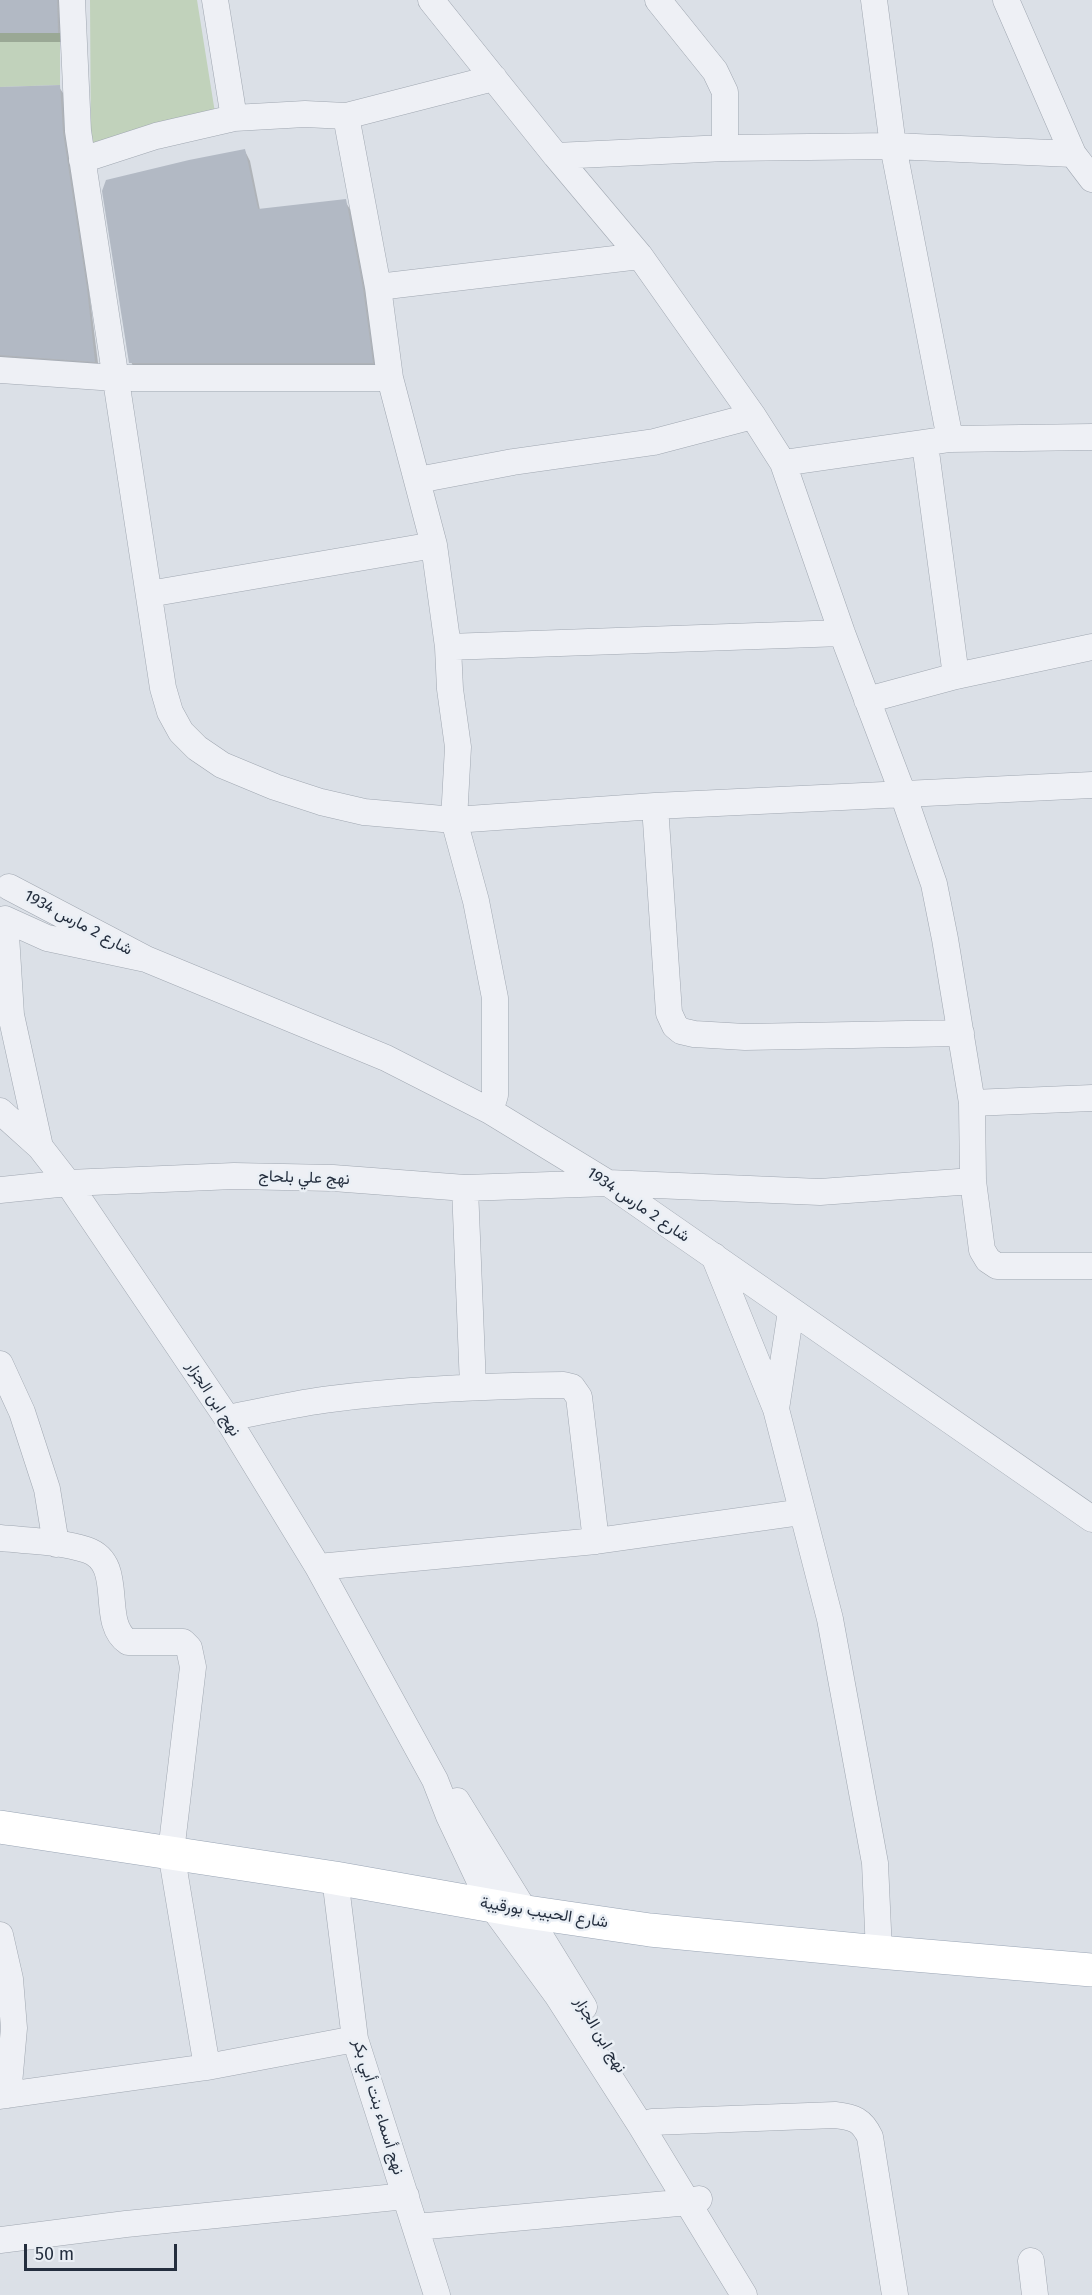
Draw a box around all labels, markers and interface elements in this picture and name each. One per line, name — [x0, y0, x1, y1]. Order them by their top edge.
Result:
street label: شارع 2 مارس 1934 — [20, 886, 136, 960]
street label: شارع 2 مارس 1934 — [583, 1163, 693, 1247]
street label: نهج علي بلحاج — [258, 1167, 350, 1189]
street label: نهج ابن الجزار — [182, 1358, 244, 1440]
street label: شارع الحبيب بورقيبة — [479, 1893, 609, 1933]
street label: نهج ابن الجزار — [570, 1993, 630, 2077]
street label: نهج أسماء بنت أبي بكر — [348, 2037, 408, 2177]
scale bar — [27, 2232, 180, 2270]
text: 50 m — [35, 2243, 74, 2265]

